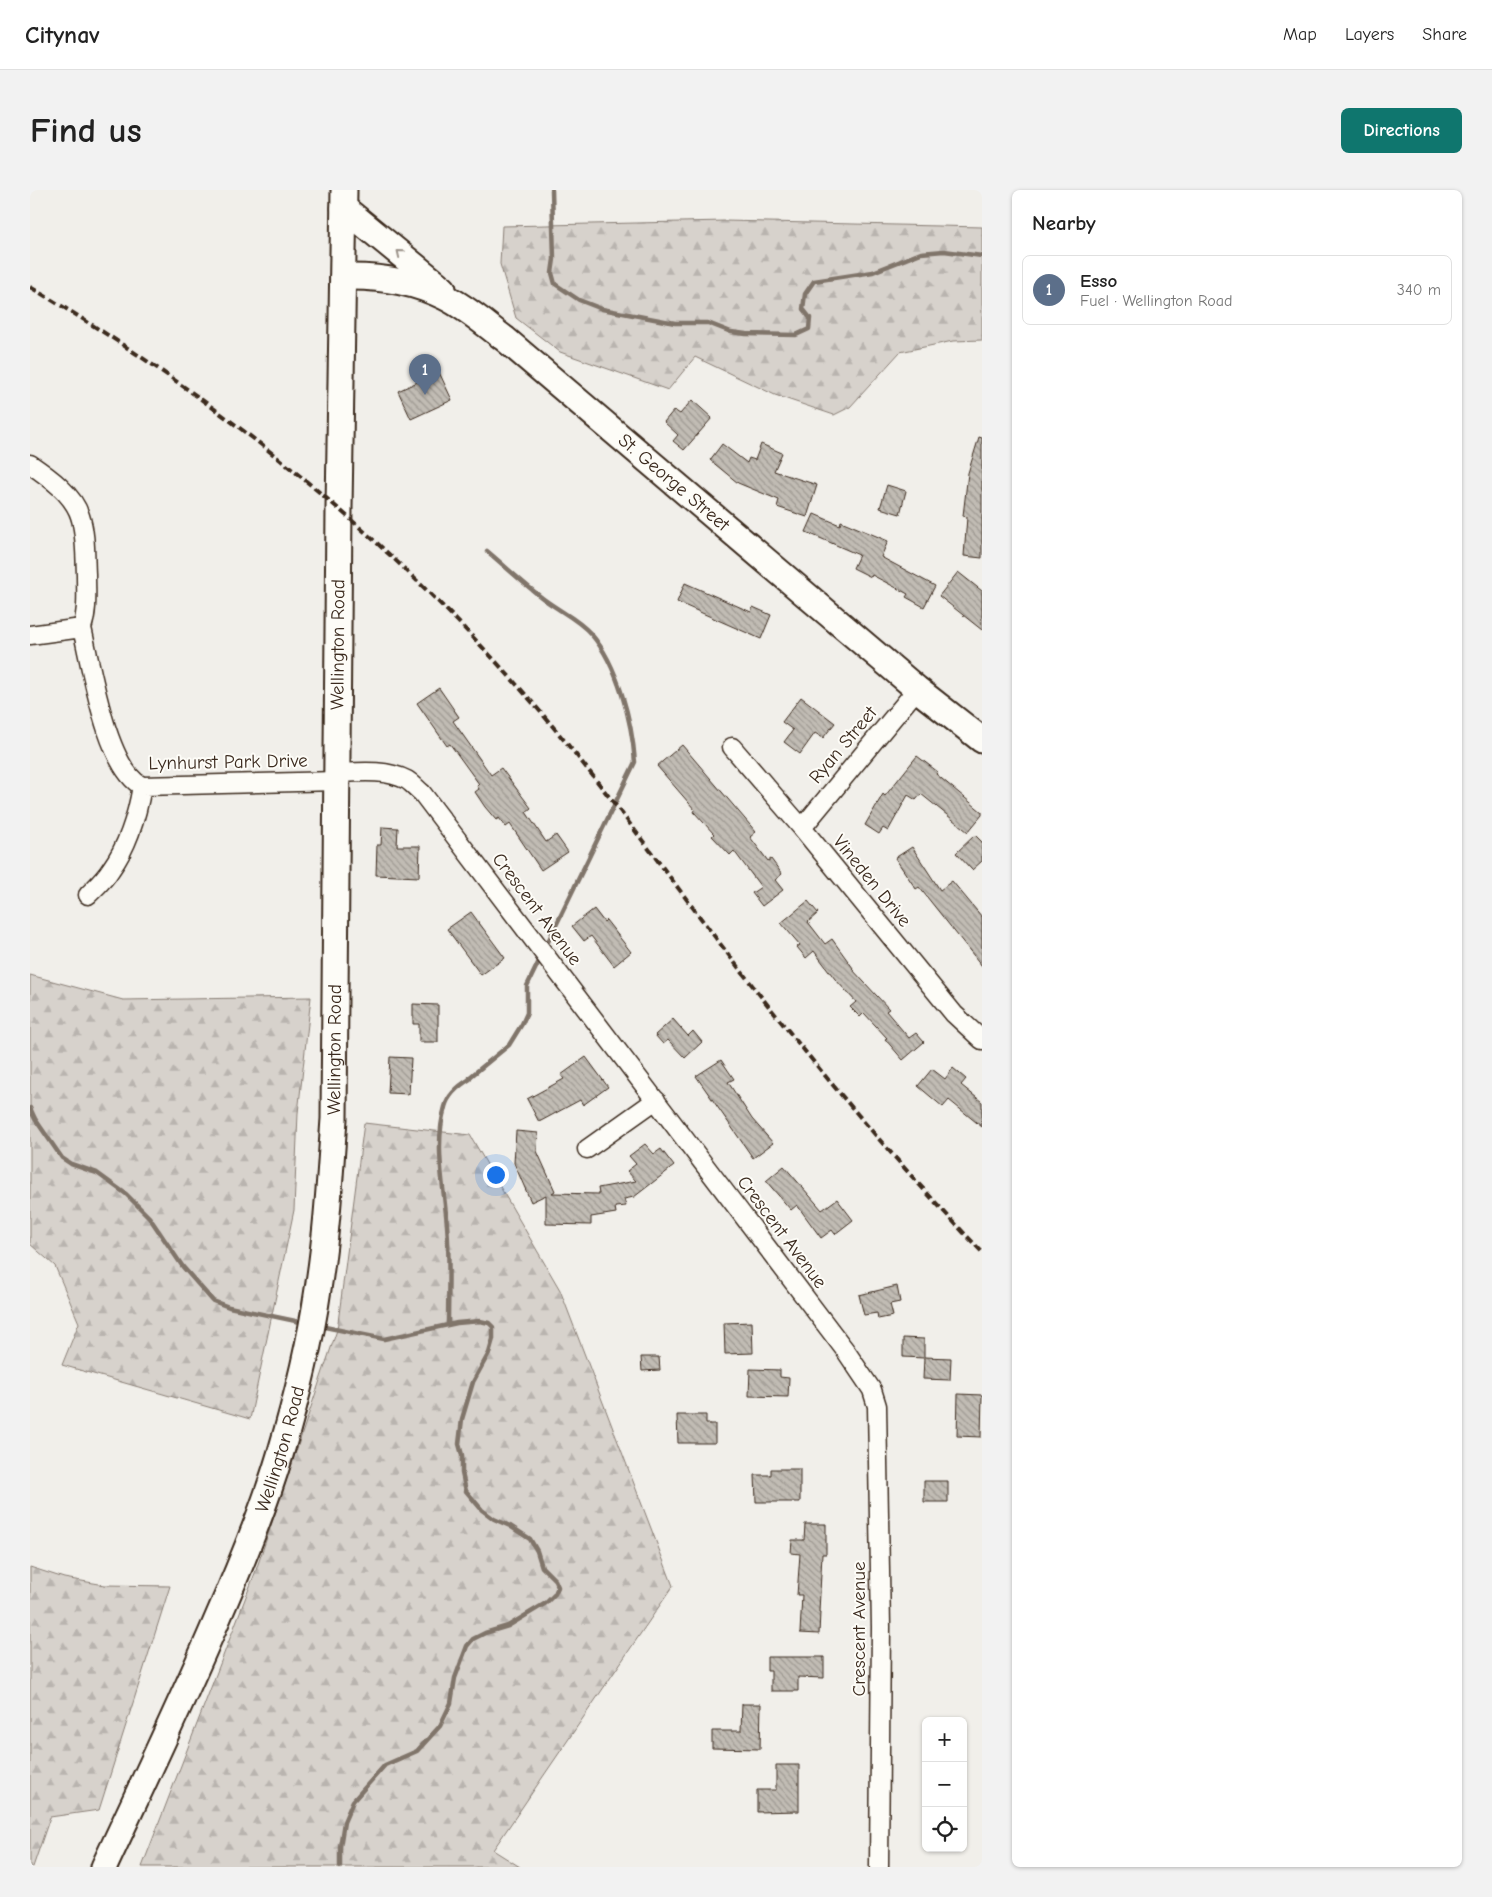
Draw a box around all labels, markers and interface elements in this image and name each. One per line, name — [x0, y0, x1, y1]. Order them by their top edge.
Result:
text: Citynav — [25, 21, 100, 49]
text: Map — [1283, 24, 1317, 45]
text: Layers — [1345, 24, 1394, 45]
text: Share — [1422, 24, 1467, 45]
button: Directions — [1341, 108, 1462, 153]
text: Find us — [30, 110, 142, 151]
text: Nearby — [1032, 211, 1096, 235]
one-way arrow — [396, 250, 405, 259]
text: Esso — [1080, 270, 1117, 292]
text: 1 — [1046, 281, 1052, 299]
text: 340 m — [1397, 281, 1441, 299]
text: Fuel · Wellington Road — [1080, 292, 1233, 310]
pin: 1 — [409, 354, 441, 395]
street label: St. George Street — [614, 429, 734, 536]
street label: Wellington Road — [326, 579, 349, 710]
street label: Ryan Street — [804, 702, 882, 788]
street label: Lynhurst Park Drive — [148, 750, 308, 774]
street label: Vineden Drive — [828, 831, 916, 931]
street label: Crescent Avenue — [488, 848, 586, 970]
street label: Wellington Road — [323, 984, 346, 1115]
your location — [483, 1162, 509, 1188]
street label: Crescent Avenue — [733, 1171, 831, 1293]
street label: Wellington Road — [251, 1384, 309, 1515]
street label: Crescent Avenue — [848, 1561, 870, 1697]
map controls — [922, 1717, 967, 1852]
button: + — [922, 1717, 967, 1762]
button: − — [922, 1762, 967, 1807]
button: locate — [922, 1807, 967, 1852]

